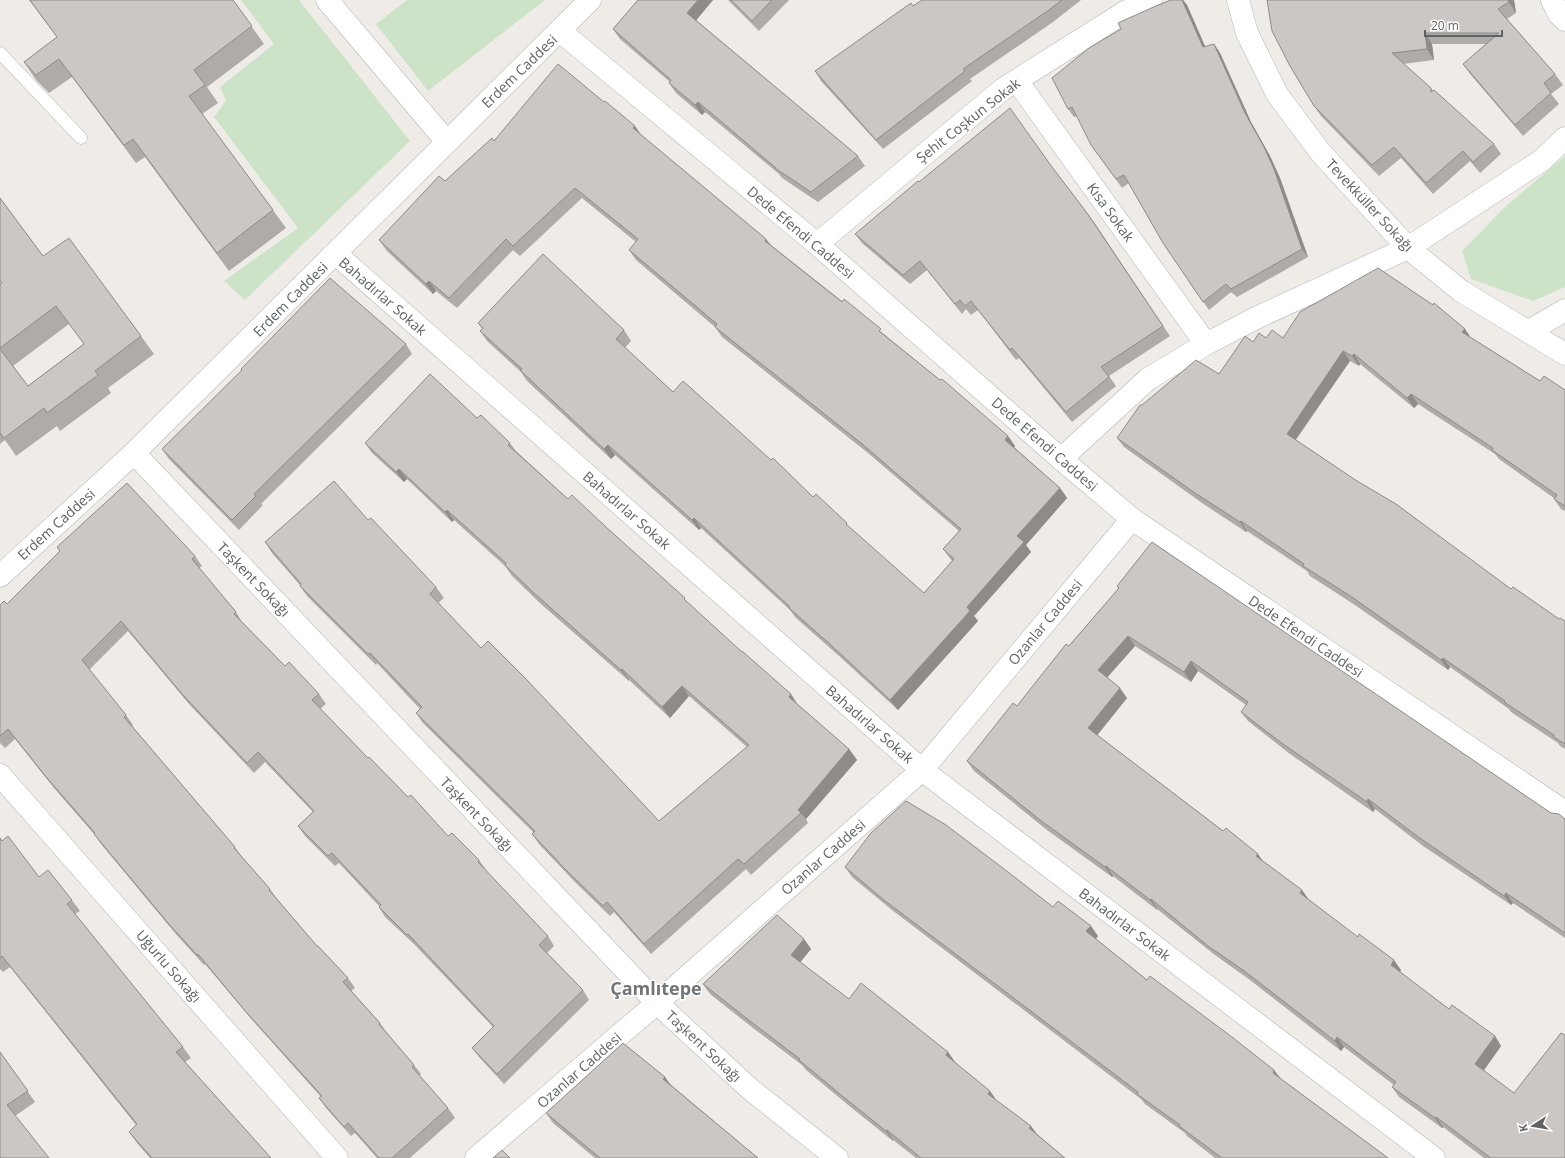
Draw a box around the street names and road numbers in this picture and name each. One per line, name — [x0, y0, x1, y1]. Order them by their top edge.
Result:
street label: Erdem Caddesi — [477, 30, 561, 112]
street label: Şehit Coşkun Sokak — [912, 73, 1024, 167]
street label: Tevekküller Sokağı — [1322, 154, 1418, 256]
street label: Kısa Sokak — [1083, 179, 1139, 246]
street label: Dede Efendi Caddesi — [743, 181, 859, 283]
street label: Bahadırlar Sokak — [335, 253, 431, 340]
street label: Erdem Caddesi — [249, 258, 331, 340]
street label: Dede Efendi Caddesi — [988, 393, 1102, 495]
street label: Bahadırlar Sokak — [579, 467, 675, 554]
street label: Erdem Caddesi — [13, 484, 99, 564]
street label: Taşkent Sokağı — [213, 538, 295, 620]
street label: Ozanlar Caddesi — [1004, 575, 1086, 669]
street label: Dede Efendi Caddesi — [1245, 591, 1367, 681]
street label: Bahadırlar Sokak — [822, 681, 918, 768]
street label: Taşkent Sokağı — [436, 773, 518, 855]
street label: Ozanlar Caddesi — [777, 815, 869, 899]
street label: Bahadırlar Sokak — [1075, 883, 1175, 965]
street label: Uğurlu Sokağı — [132, 926, 206, 1006]
street label: Taşkent Sokağı — [662, 1006, 746, 1086]
street label: Ozanlar Caddesi — [533, 1028, 625, 1112]

